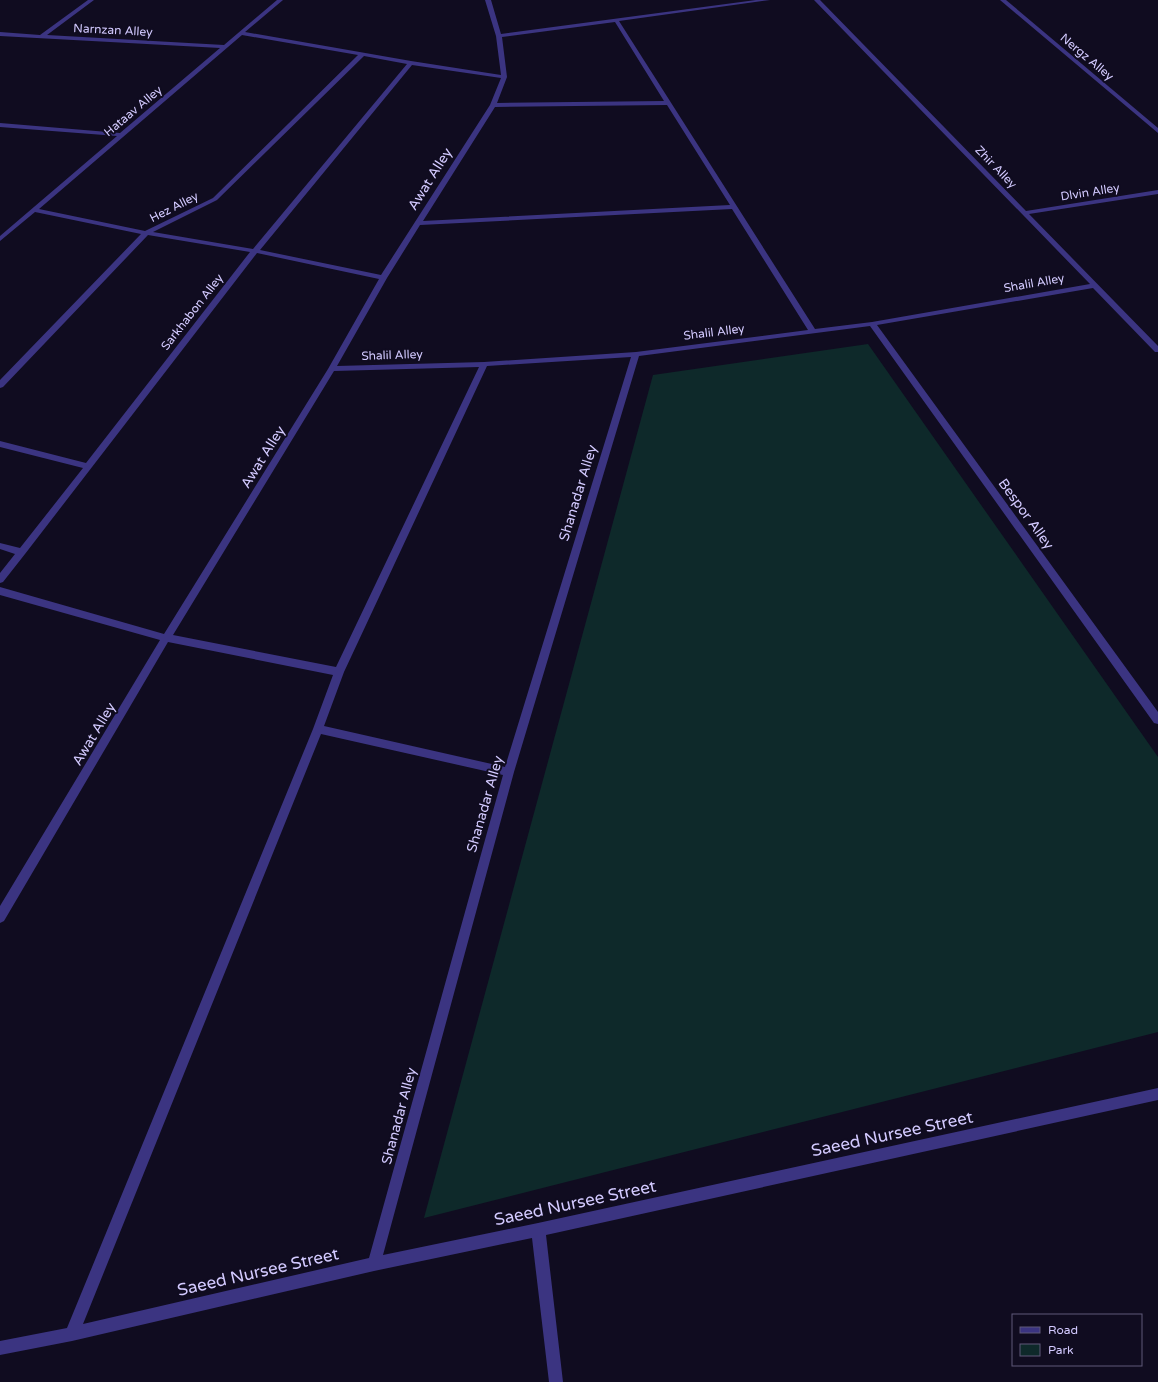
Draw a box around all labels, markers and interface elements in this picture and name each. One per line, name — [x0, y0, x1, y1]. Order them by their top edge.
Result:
street label: Narnzan Alley — [73, 21, 154, 39]
street label: Nergz Alley — [1057, 31, 1117, 84]
street label: Hataav Alley — [101, 82, 165, 139]
street label: Zhir Alley — [972, 143, 1020, 192]
street label: Awat Alley — [404, 144, 456, 213]
street label: Dlvin Alley — [1059, 180, 1121, 204]
street label: Hez Alley — [147, 189, 201, 225]
street label: Sarkhabon Alley — [158, 271, 226, 353]
street label: Shalil Alley — [1003, 271, 1066, 295]
street label: Shalil Alley — [683, 321, 746, 343]
street label: Shalil Alley — [361, 347, 424, 363]
street label: Awat Alley — [237, 422, 289, 491]
street label: Shanadar Alley — [555, 442, 601, 543]
street label: Bespor Alley — [995, 475, 1058, 553]
street label: Awat Alley — [69, 699, 120, 769]
street label: Shanadar Alley — [463, 753, 507, 854]
street label: Shanadar Alley — [378, 1065, 420, 1166]
street label: Saeed Nursee Street — [809, 1106, 975, 1161]
street label: Saeed Nursee Street — [492, 1175, 658, 1230]
street label: Saeed Nursee Street — [175, 1243, 341, 1301]
legend — [1012, 1314, 1142, 1366]
text: Road — [1048, 1323, 1078, 1337]
text: Park — [1048, 1343, 1074, 1357]

